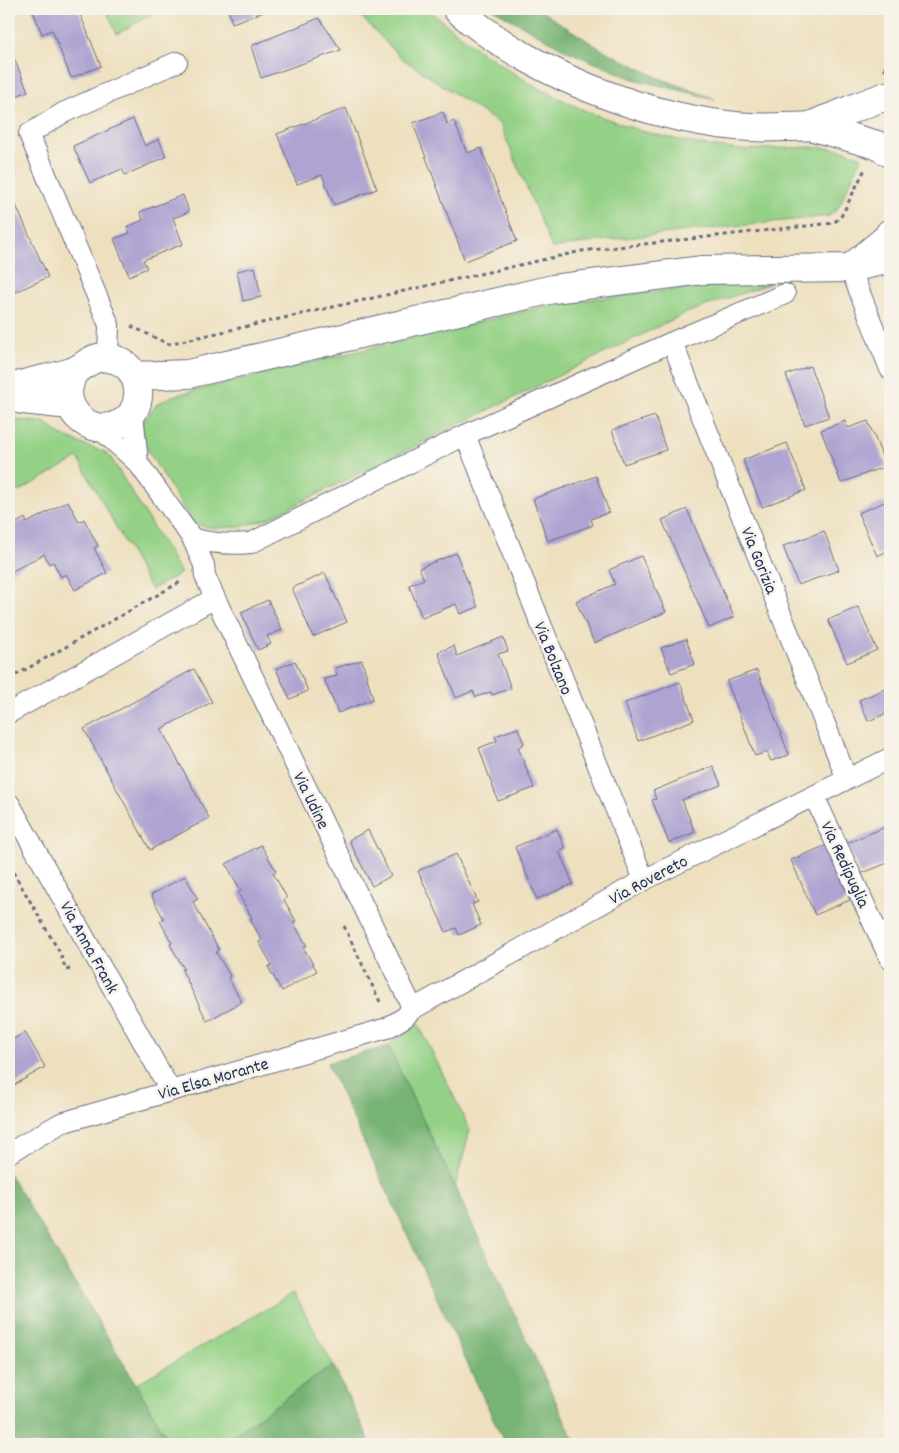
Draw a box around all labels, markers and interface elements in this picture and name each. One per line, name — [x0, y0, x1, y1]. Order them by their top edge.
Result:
street label: Via Gorizia — [733, 524, 783, 599]
street label: Via Bolzano — [526, 619, 578, 699]
street label: Via Udine — [285, 768, 334, 834]
street label: Via Redipuglia — [813, 818, 875, 913]
street label: Via Rovereto — [605, 850, 693, 912]
street label: Via Anna Frank — [52, 897, 124, 999]
street label: Via Elsa Morante — [156, 1053, 272, 1108]

